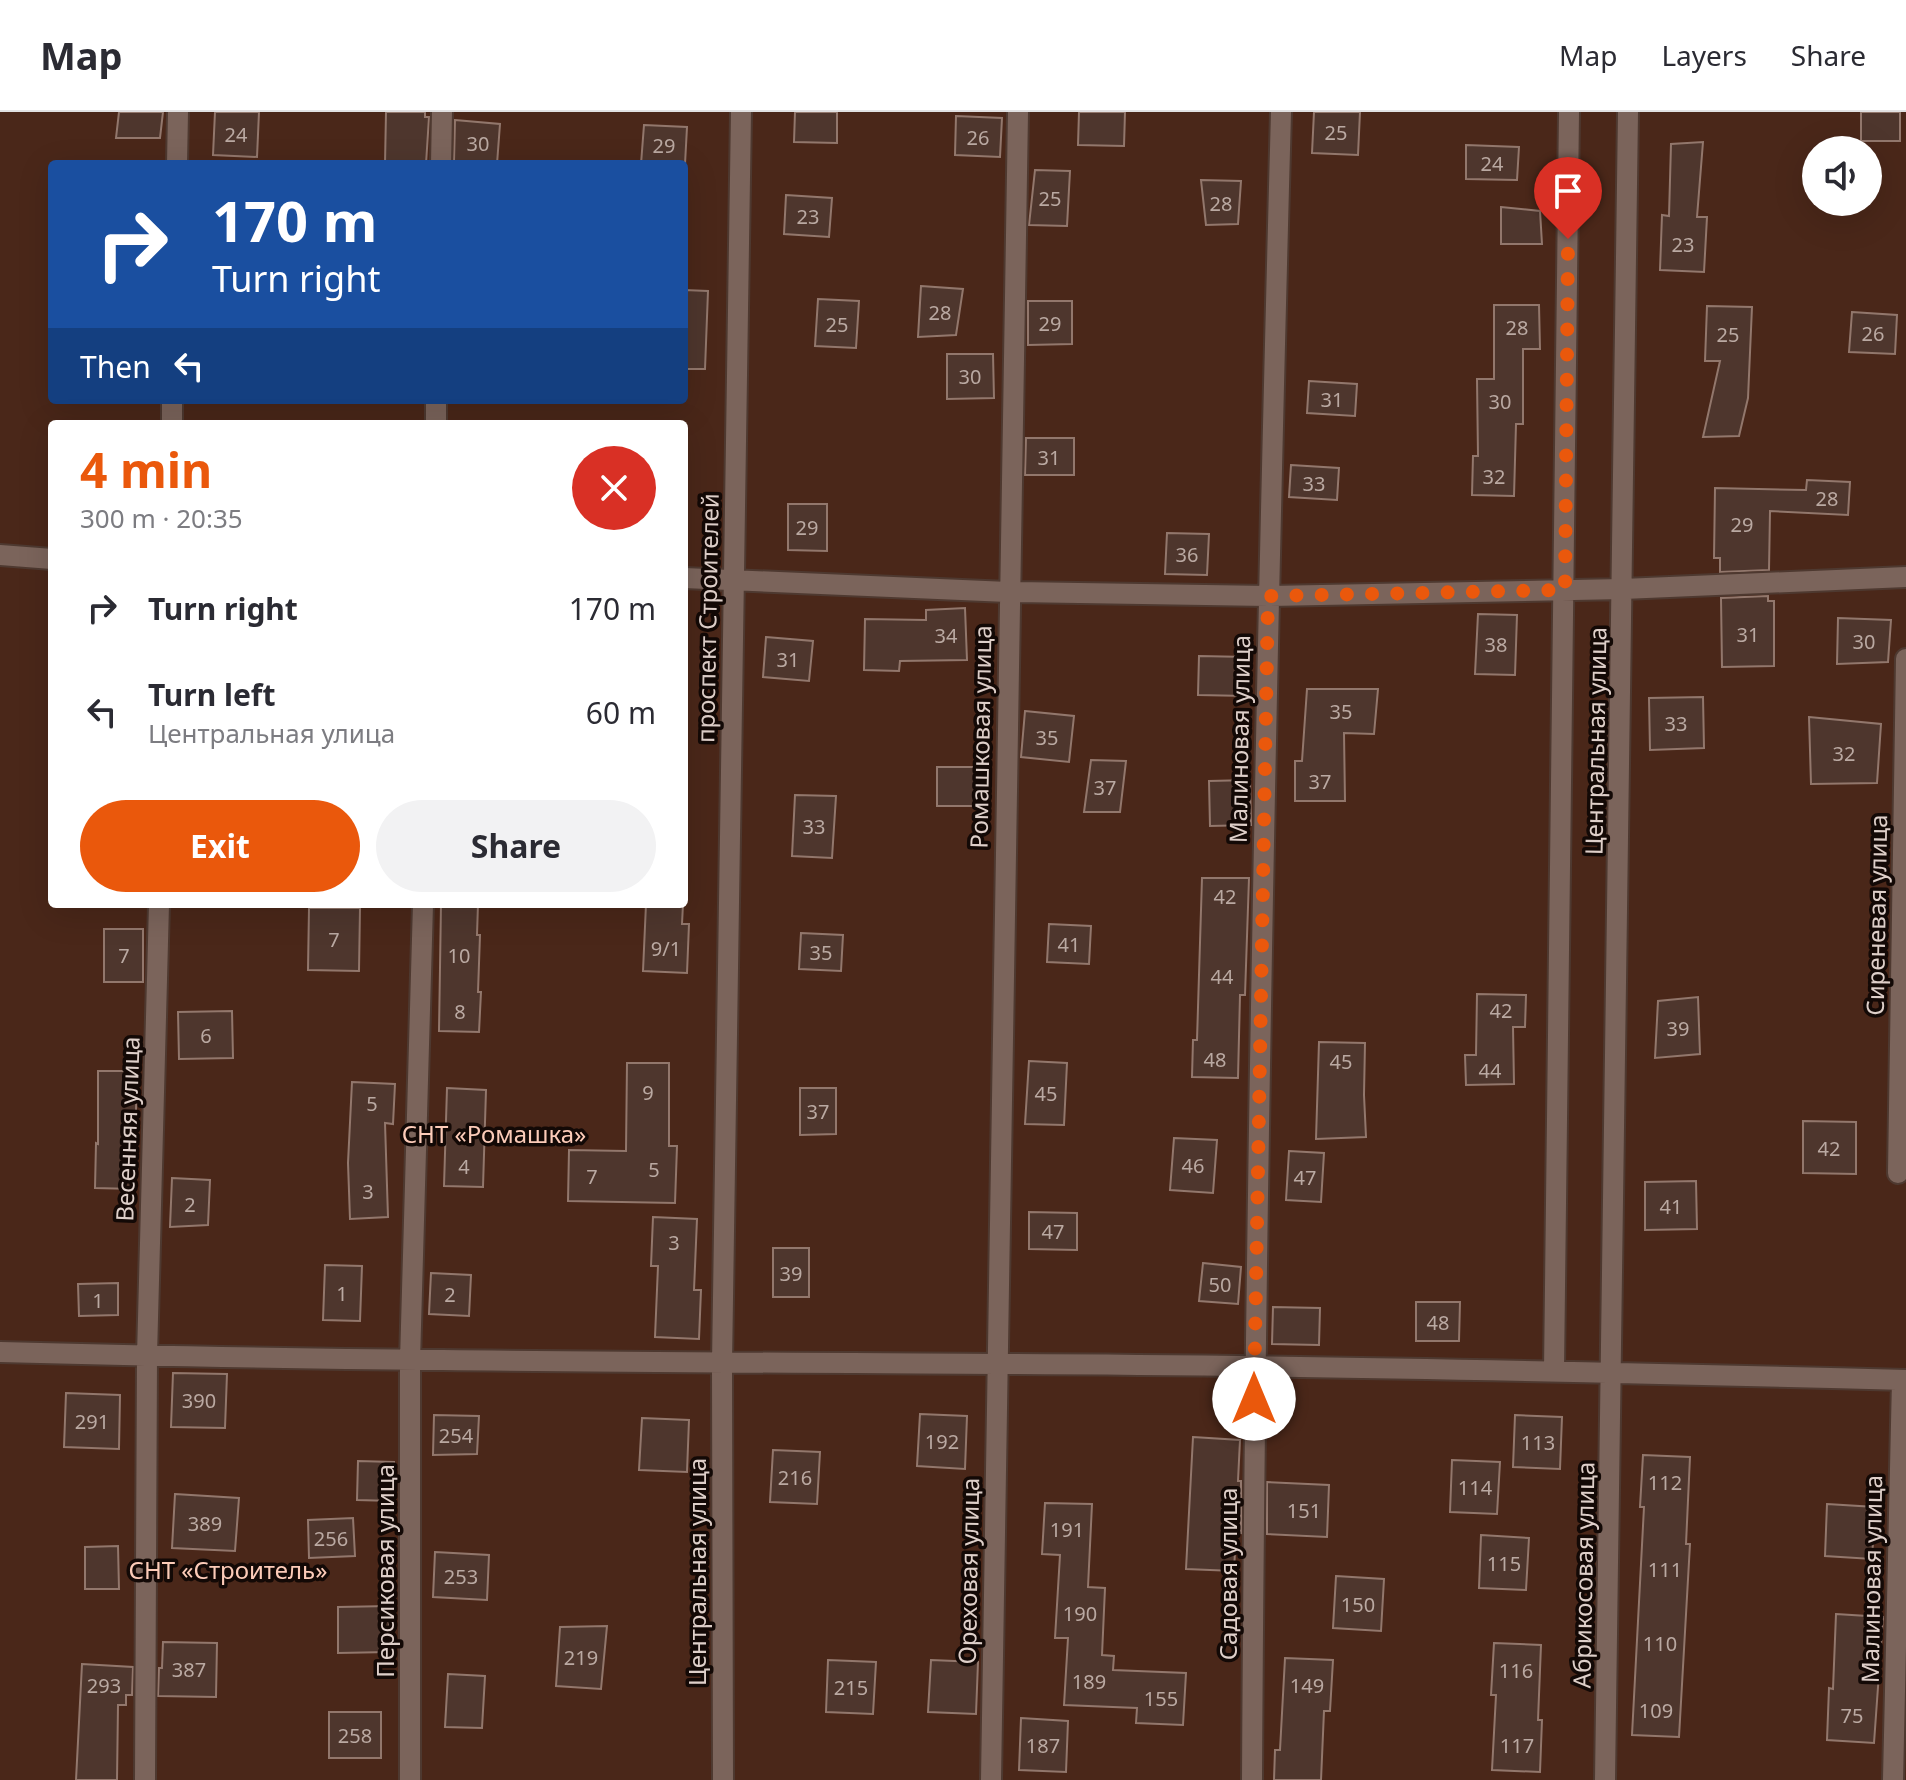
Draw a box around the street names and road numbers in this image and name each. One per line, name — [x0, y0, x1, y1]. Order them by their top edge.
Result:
street label: проспект Строителей — [688, 493, 726, 743]
street label: Ромашковая улица — [962, 625, 998, 849]
street label: Центральная улица — [1577, 627, 1613, 855]
street label: Малиновая улица — [1221, 635, 1257, 843]
street label: Сиреневая улица — [1858, 814, 1894, 1016]
street label: Весенняя улица — [107, 1036, 147, 1222]
street label: Центральная улица — [680, 1458, 713, 1686]
street label: Абрикосовая улица — [1565, 1461, 1601, 1689]
street label: Персиковая улица — [368, 1464, 401, 1678]
street label: Малиновая улица — [1853, 1475, 1889, 1683]
street label: Ореховая улица — [950, 1477, 986, 1665]
street label: Садовая улица — [1211, 1488, 1244, 1660]

